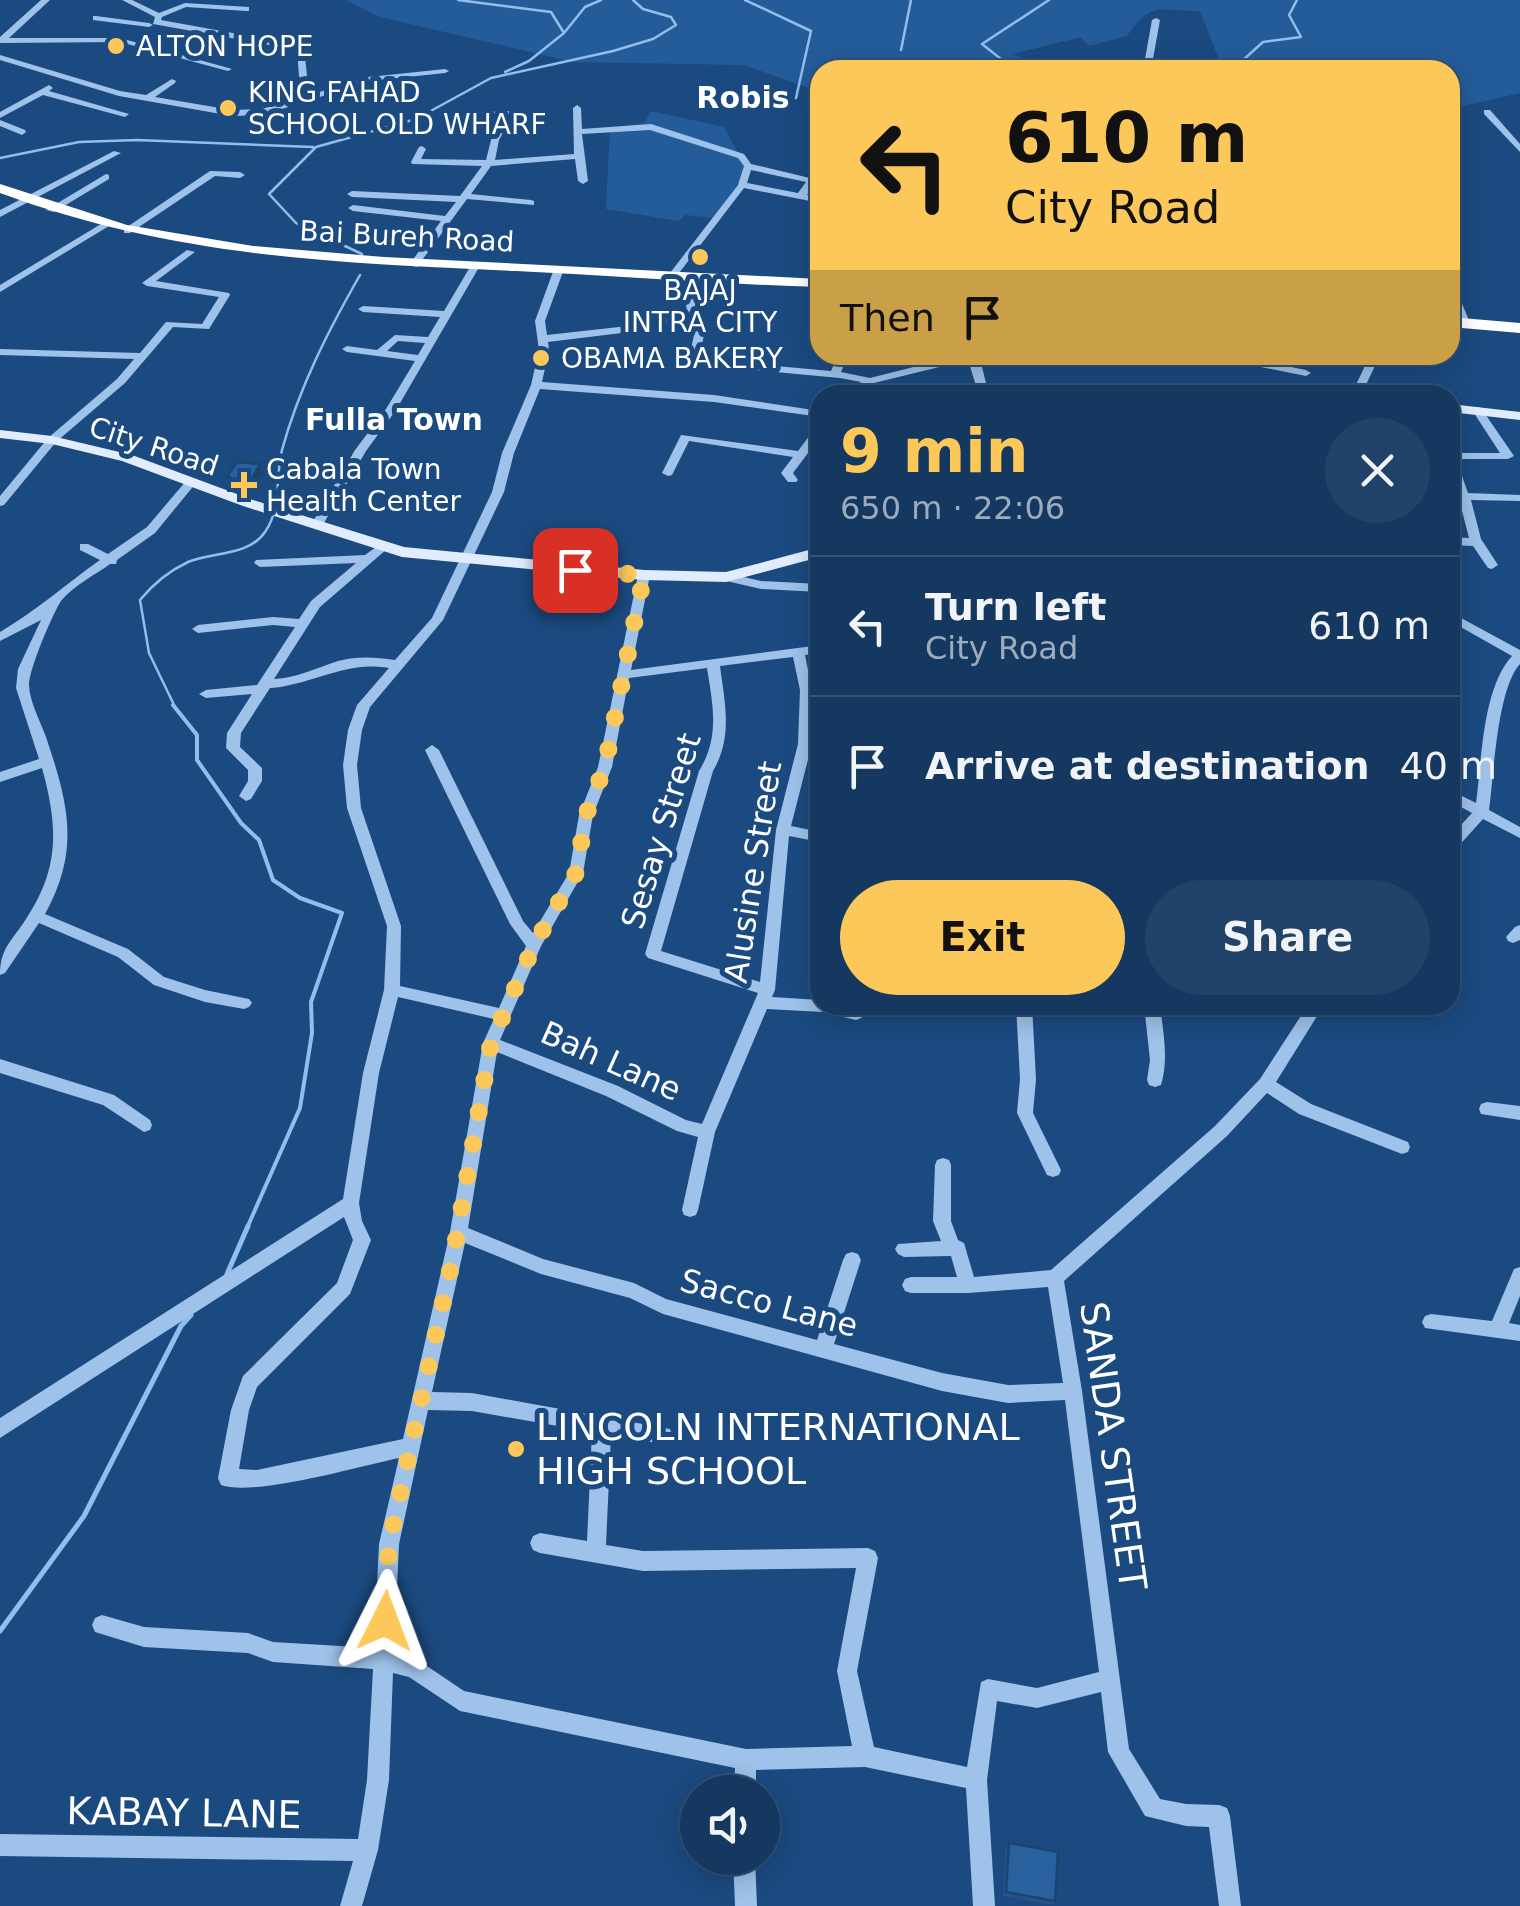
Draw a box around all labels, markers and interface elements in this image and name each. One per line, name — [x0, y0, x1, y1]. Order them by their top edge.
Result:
place label: ALTON HOPE — [136, 30, 314, 63]
marker: ALTON HOPE — [105, 35, 127, 57]
place label: KING FAHAD SCHOOL OLD WHARF — [248, 76, 547, 141]
district label: Robis — [696, 80, 790, 115]
marker: KING FAHAD SCHOOL OLD WHARF — [217, 97, 239, 119]
text: 610 m — [1005, 97, 1248, 179]
icon: left — [840, 100, 970, 230]
text: City Road — [1005, 181, 1220, 234]
street label: Bai Bureh Road — [299, 214, 515, 259]
marker: BAJAJ INTRA CITY — [689, 246, 711, 268]
place label: BAJAJ INTRA CITY — [623, 274, 778, 339]
icon: arrive — [955, 290, 1010, 345]
text: Then — [840, 296, 935, 340]
place label: OBAMA BAKERY — [561, 342, 784, 375]
marker: OBAMA BAKERY — [530, 347, 552, 369]
district label: Fulla Town — [305, 402, 483, 437]
street label: City Road — [85, 410, 223, 483]
text: 9 min — [840, 416, 1028, 486]
button: close — [1325, 418, 1430, 523]
place label: Cabala Town Health Center — [266, 453, 462, 518]
marker: Cabala Town Health Center — [231, 472, 257, 498]
text: 650 m · 22:06 — [840, 489, 1065, 527]
pin — [533, 528, 618, 613]
icon: arrive — [548, 543, 603, 598]
text: Turn left — [925, 585, 1106, 629]
icon: left — [840, 599, 895, 654]
text: 610 m — [1308, 604, 1430, 648]
text: City Road — [925, 629, 1078, 667]
street label: Sesay Street — [613, 729, 709, 933]
icon: arrive — [840, 739, 895, 794]
text: Arrive at destination — [925, 744, 1370, 788]
text: 40 m — [1400, 744, 1497, 788]
street label: Alusine Street — [717, 758, 789, 986]
button: Exit — [840, 880, 1125, 995]
button: Share — [1145, 880, 1430, 995]
street label: Bah Lane — [535, 1013, 687, 1109]
street label: Sacco Lane — [676, 1261, 862, 1345]
street label: SANDA STREET — [1071, 1299, 1155, 1594]
place label: LINCOLN INTERNATIONAL HIGH SCHOOL — [536, 1405, 1020, 1493]
marker: LINCOLN INTERNATIONAL HIGH SCHOOL — [505, 1438, 527, 1460]
position arrow — [333, 1569, 437, 1673]
map controls — [680, 1775, 780, 1875]
button: sound — [680, 1775, 780, 1875]
street label: KABAY LANE — [66, 1789, 302, 1837]

